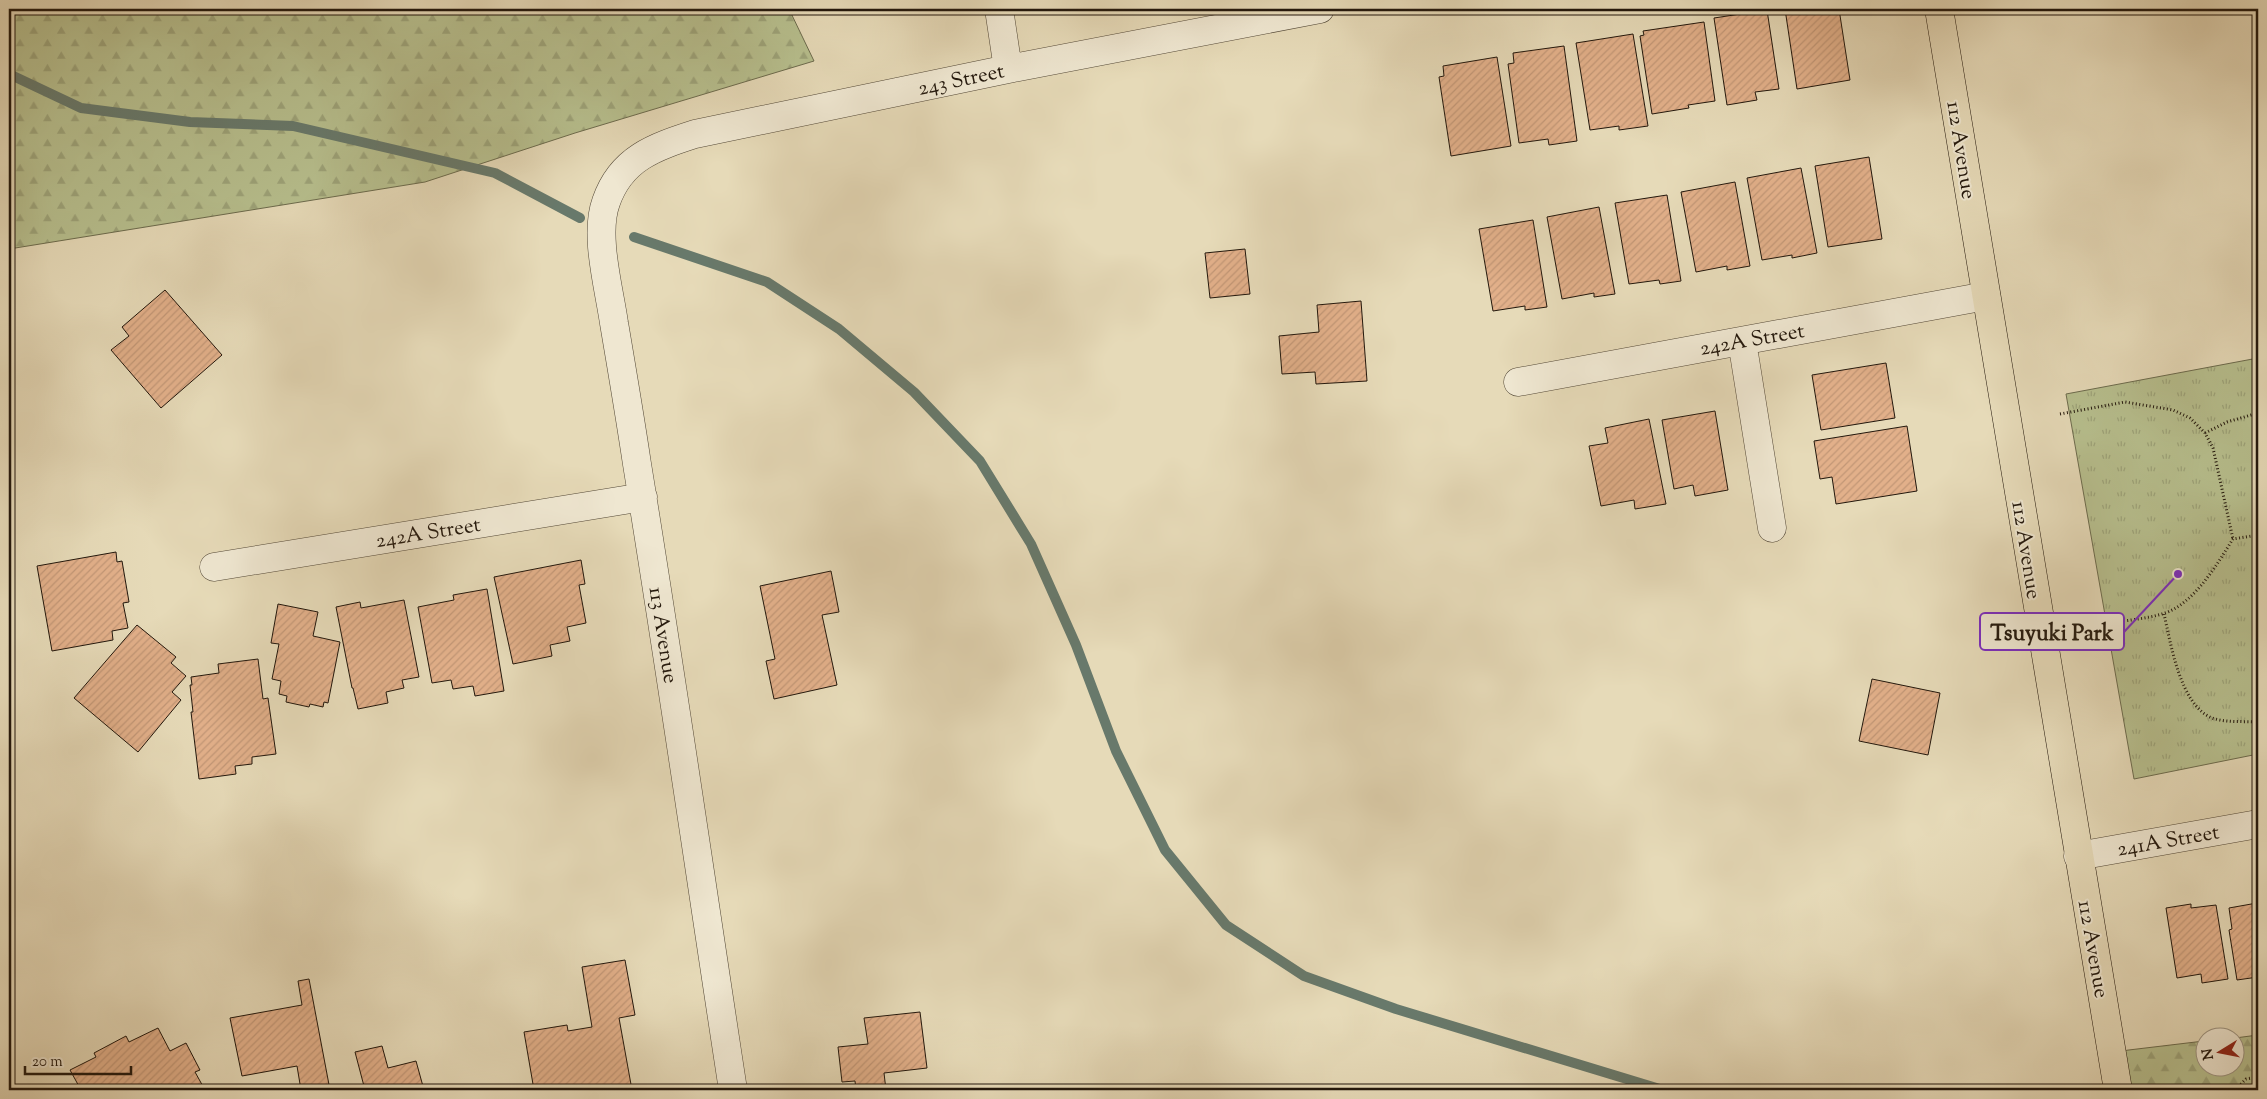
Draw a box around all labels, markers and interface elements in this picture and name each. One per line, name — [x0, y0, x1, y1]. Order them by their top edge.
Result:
street label: 243 Street — [915, 57, 1007, 105]
street label: 112 Avenue — [1937, 99, 1983, 201]
street label: 242A Street — [1698, 317, 1807, 365]
street label: 112 Avenue — [2002, 499, 2048, 601]
street label: 242A Street — [374, 511, 483, 557]
street label: 113 Avenue — [640, 585, 684, 686]
callout: Tsuyuki Park — [1980, 613, 2124, 650]
text: Tsuyuki Park — [1990, 619, 2114, 651]
street label: 241A Street — [2115, 818, 2222, 866]
street label: 112 Avenue — [2069, 898, 2115, 1001]
north arrow — [2194, 1026, 2244, 1076]
scale bar — [25, 1044, 131, 1076]
text: N — [2198, 1047, 2220, 1061]
text: 20 m — [32, 1052, 63, 1073]

